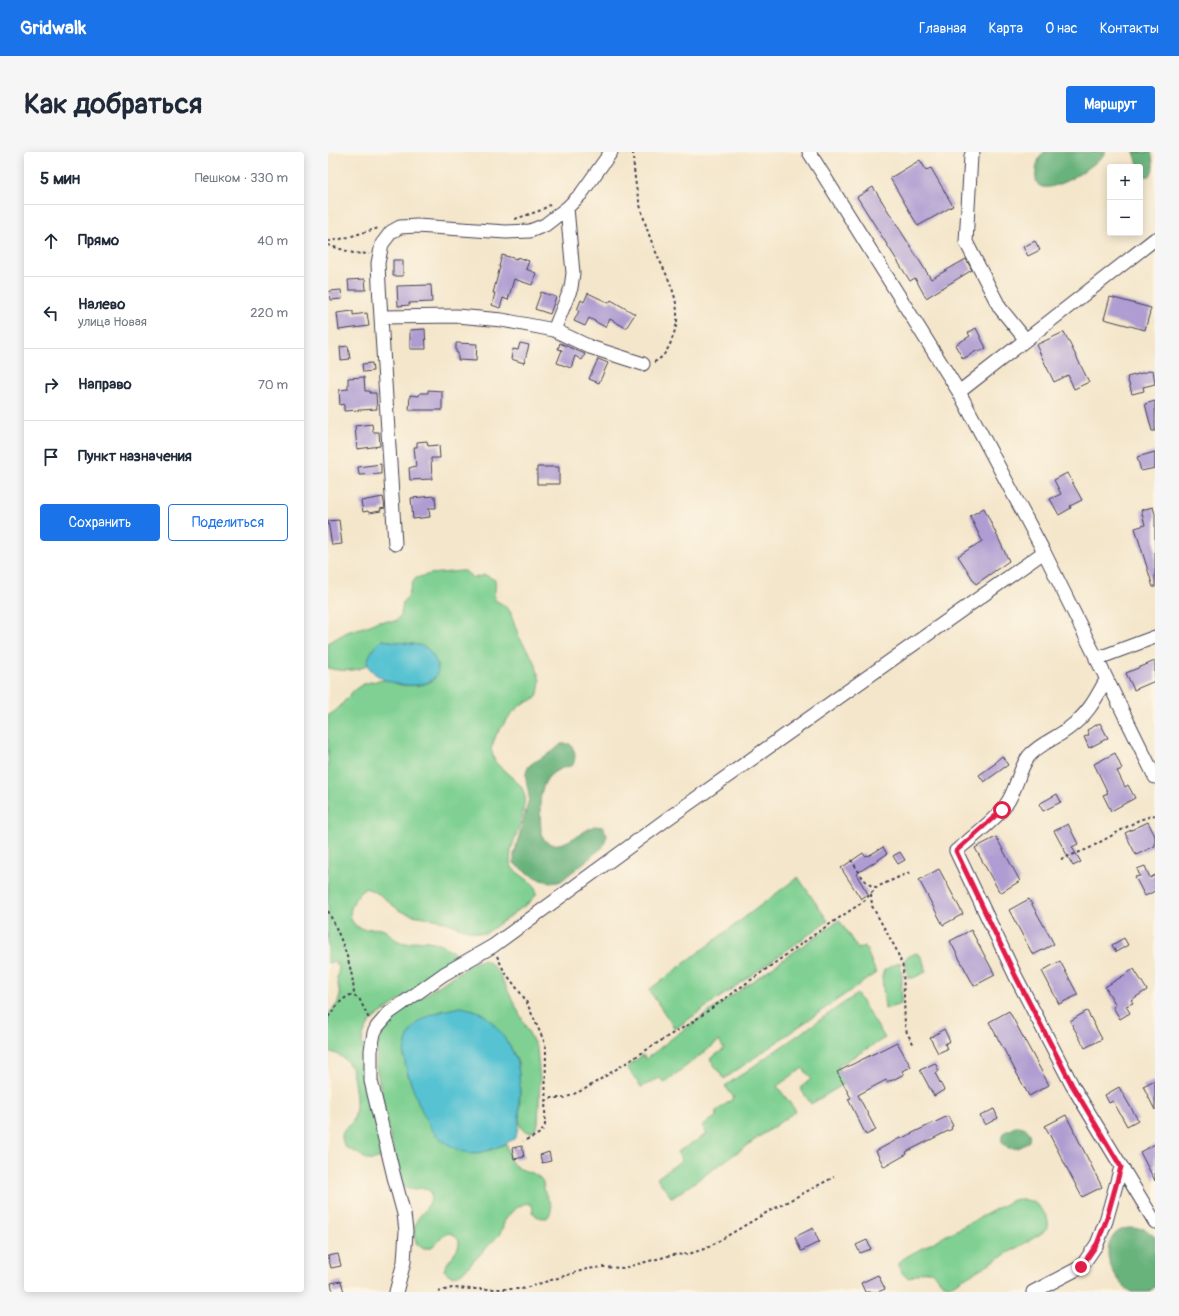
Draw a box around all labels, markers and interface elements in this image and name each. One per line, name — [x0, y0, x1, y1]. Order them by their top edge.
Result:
text: Gridwalk — [20, 16, 86, 40]
text: Главная — [919, 20, 966, 37]
text: Карта — [988, 20, 1023, 37]
text: О нас — [1045, 20, 1078, 37]
text: Контакты — [1100, 20, 1159, 37]
button: Маршрут — [1066, 86, 1155, 123]
text: Как добраться — [24, 87, 202, 122]
map controls — [1107, 164, 1143, 236]
button: + — [1107, 164, 1143, 200]
text: 5 мин — [40, 168, 80, 189]
text: Пешком · 330 m — [195, 170, 288, 186]
button: − — [1107, 200, 1143, 236]
icon: ahead — [40, 230, 62, 252]
text: Прямо — [78, 231, 119, 250]
text: 40 m — [257, 233, 288, 249]
text: Налево — [78, 295, 125, 314]
icon: left — [40, 302, 62, 324]
text: 220 m — [250, 305, 288, 321]
text: улица Новая — [78, 314, 147, 330]
icon: right — [40, 374, 62, 396]
text: Направо — [78, 375, 132, 394]
text: 70 m — [258, 377, 288, 393]
icon: arrive — [40, 446, 62, 468]
text: Пункт назначения — [78, 447, 192, 466]
button: Сохранить — [40, 504, 160, 541]
button: Поделиться — [168, 504, 288, 541]
route start — [993, 801, 1011, 819]
route end — [1072, 1258, 1090, 1276]

